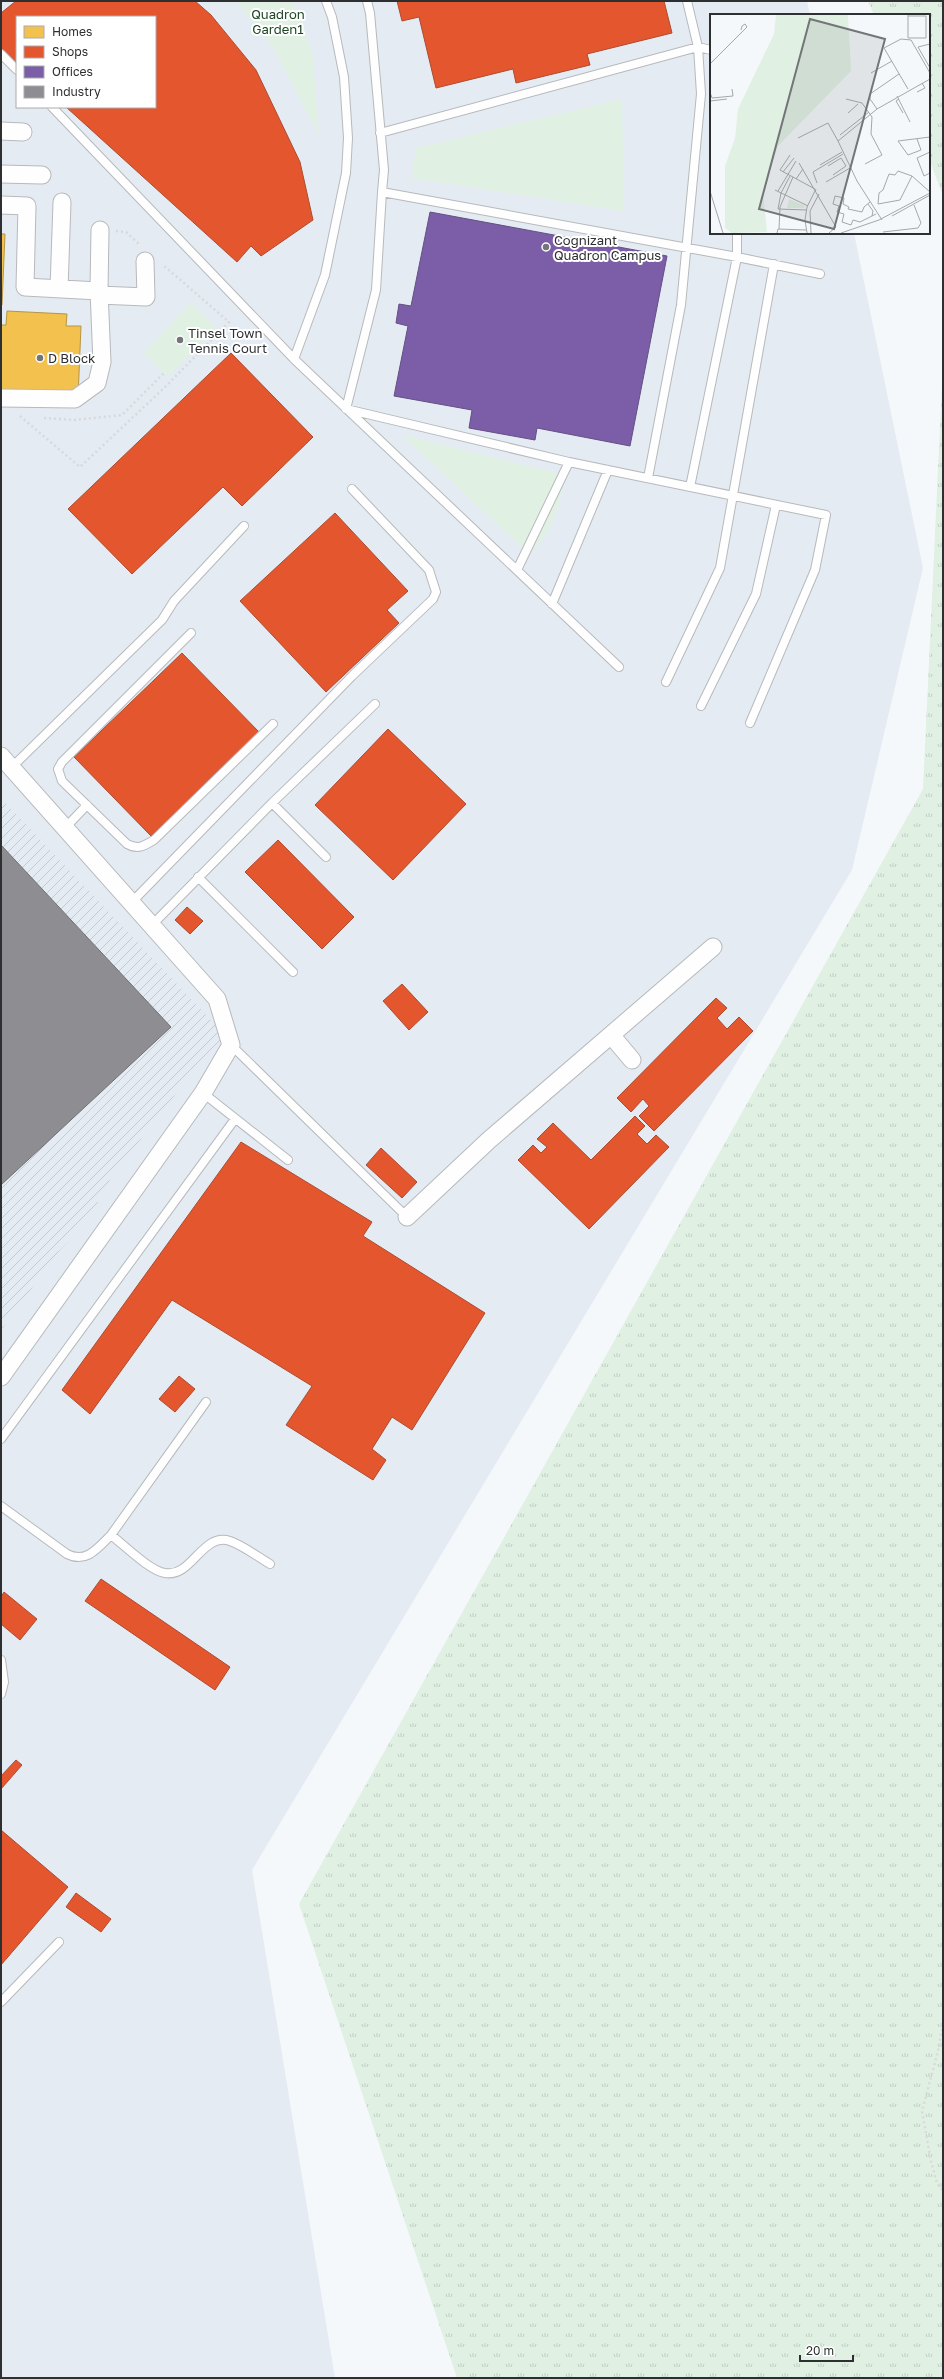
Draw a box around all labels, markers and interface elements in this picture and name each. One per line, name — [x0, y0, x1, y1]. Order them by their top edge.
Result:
park label: Quadron Garden1 — [251, 6, 305, 37]
inset map — [710, 14, 930, 234]
legend — [16, 16, 156, 108]
text: Homes — [52, 24, 92, 39]
text: Shops — [52, 44, 88, 59]
text: Offices — [52, 64, 93, 79]
text: Industry — [52, 84, 101, 99]
place label: Cognizant Quadron Campus — [554, 232, 661, 263]
marker: Cognizant Quadron Campus — [541, 242, 551, 252]
place label: Tinsel Town Tennis Court — [188, 325, 267, 356]
marker: Tinsel Town Tennis Court — [175, 335, 185, 345]
place label: D Block — [48, 350, 96, 366]
marker: D Block — [35, 353, 45, 363]
scale bar — [800, 2337, 853, 2363]
text: 20 m — [806, 2343, 834, 2358]

